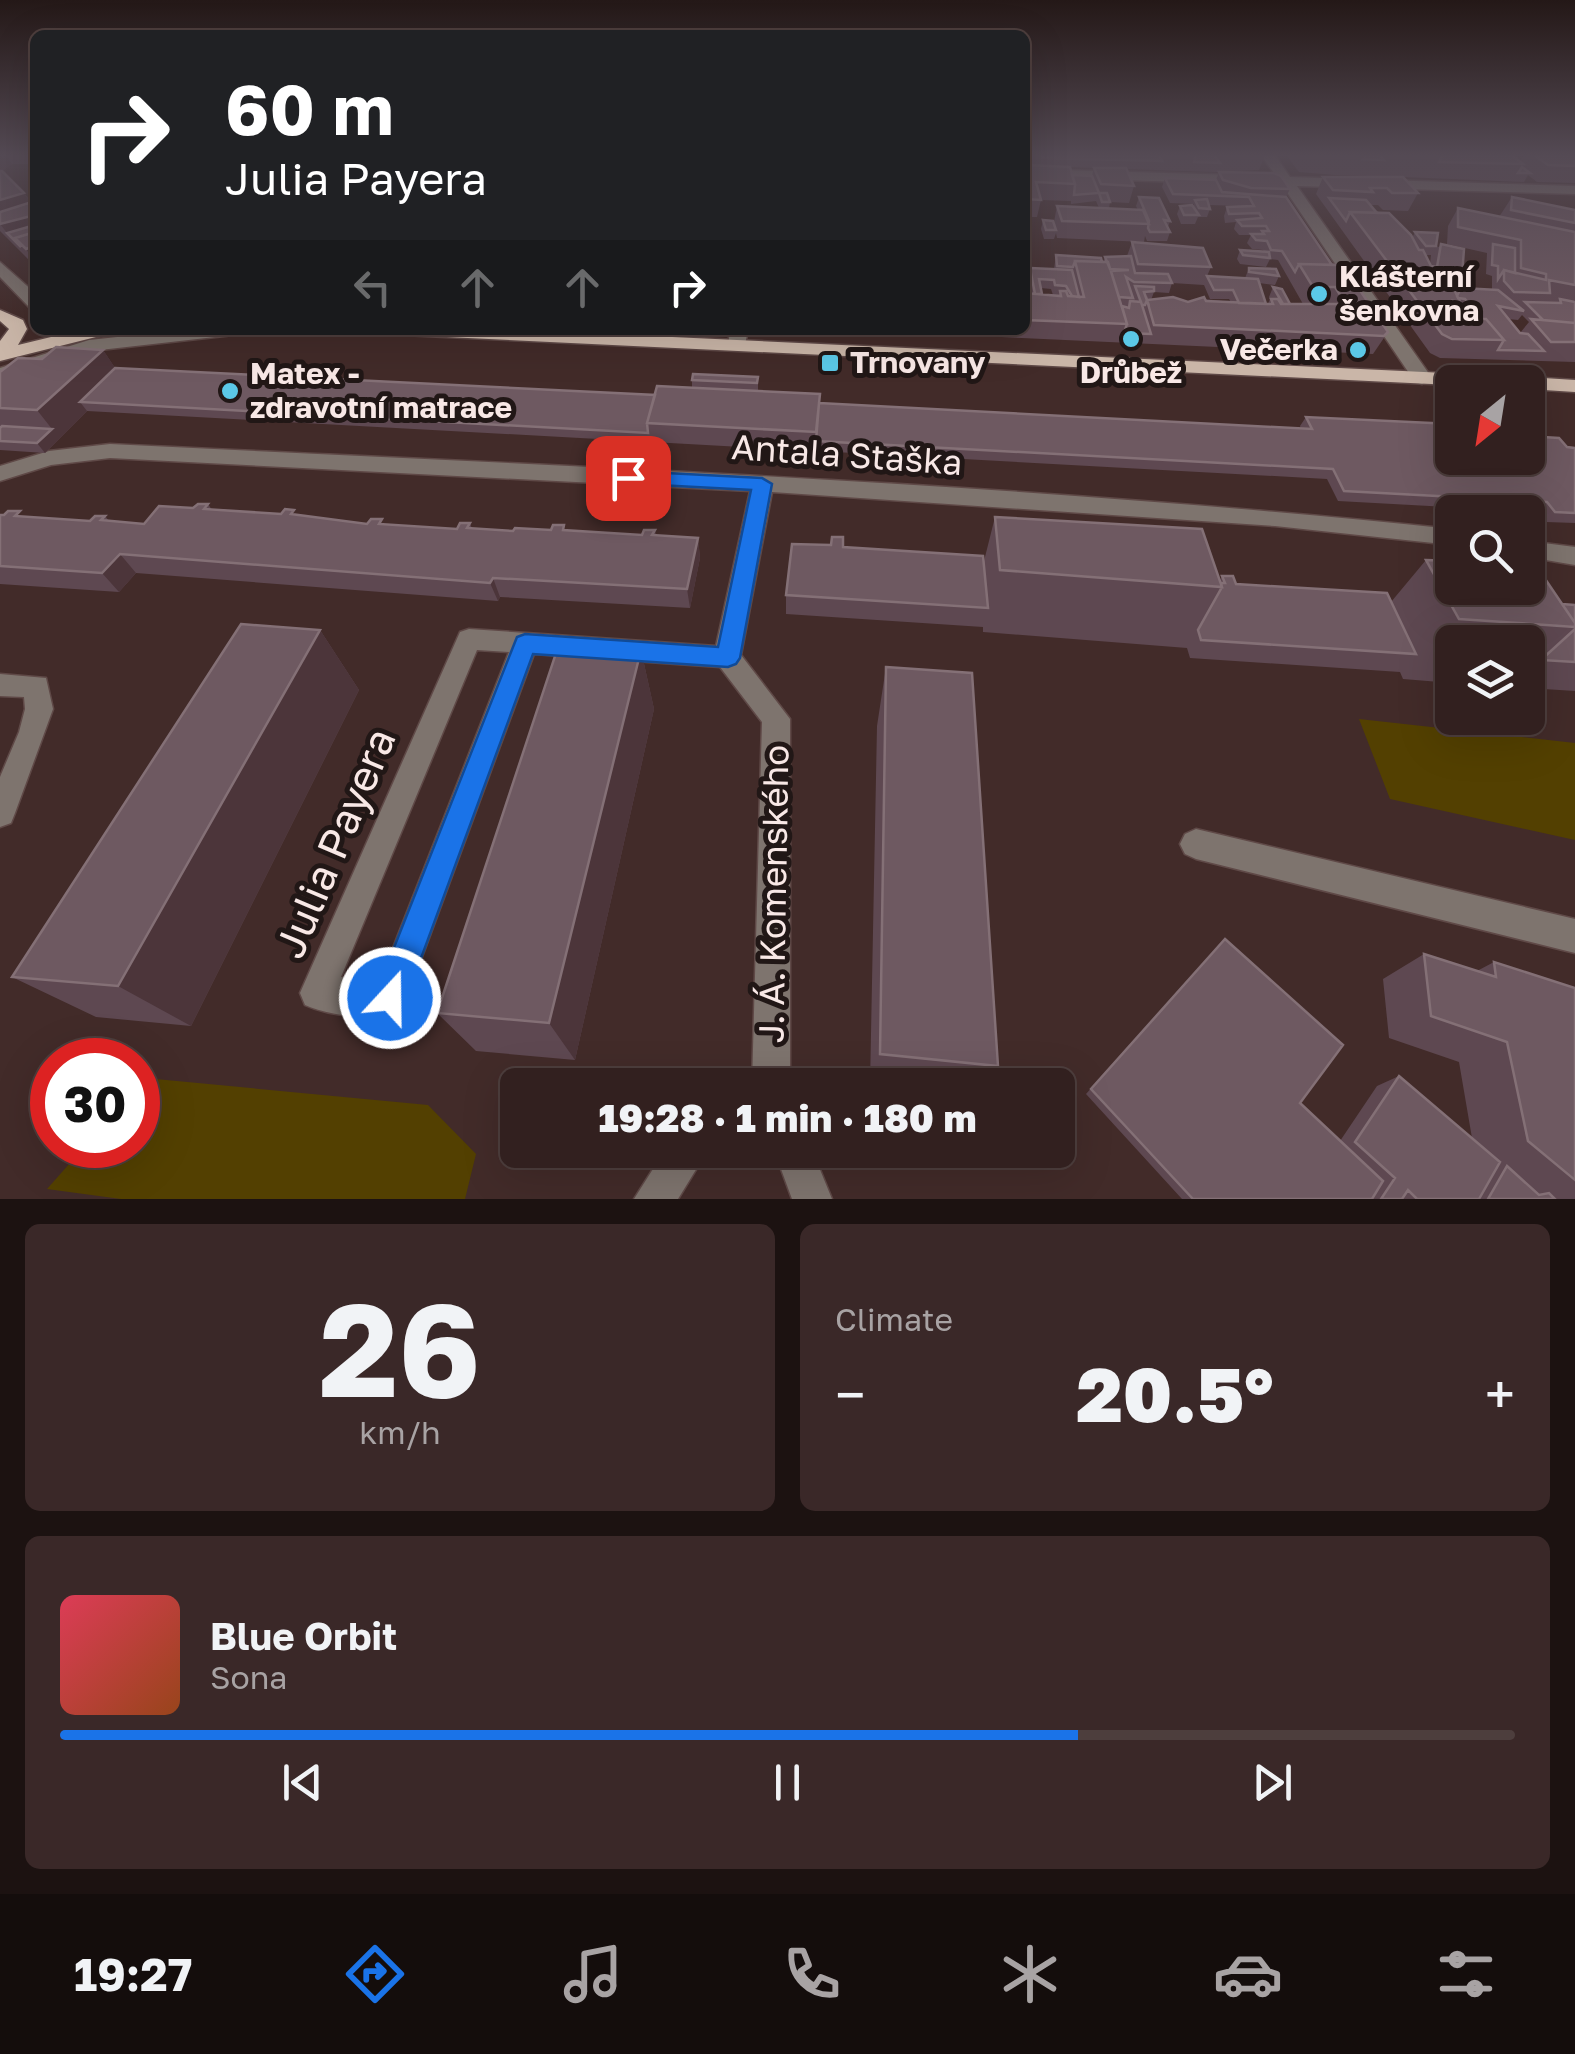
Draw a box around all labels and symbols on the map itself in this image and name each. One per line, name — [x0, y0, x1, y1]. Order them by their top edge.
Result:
place label: Klášterní šenkovna — [1339, 258, 1479, 328]
marker: Klášterní šenkovna — [1308, 283, 1330, 305]
marker: Drůbež — [1120, 328, 1142, 350]
place label: Večerka — [1220, 331, 1338, 367]
marker: Večerka — [1347, 339, 1369, 361]
place label: Trnovany — [850, 344, 986, 380]
marker: Trnovany — [819, 352, 841, 374]
place label: Drůbež — [1080, 354, 1182, 390]
place label: Matex - zdravotní matrace — [250, 355, 512, 425]
north arrow — [1435, 365, 1545, 475]
marker: Matex - zdravotní matrace — [219, 380, 241, 402]
street label: Antala Staška — [730, 425, 964, 483]
pin — [586, 436, 671, 521]
street label: Julia Payera — [263, 720, 405, 965]
street label: J. Á. Komenského — [749, 744, 797, 1044]
position arrow — [338, 946, 442, 1050]
speed limit sign: 30 — [30, 1038, 160, 1168]

